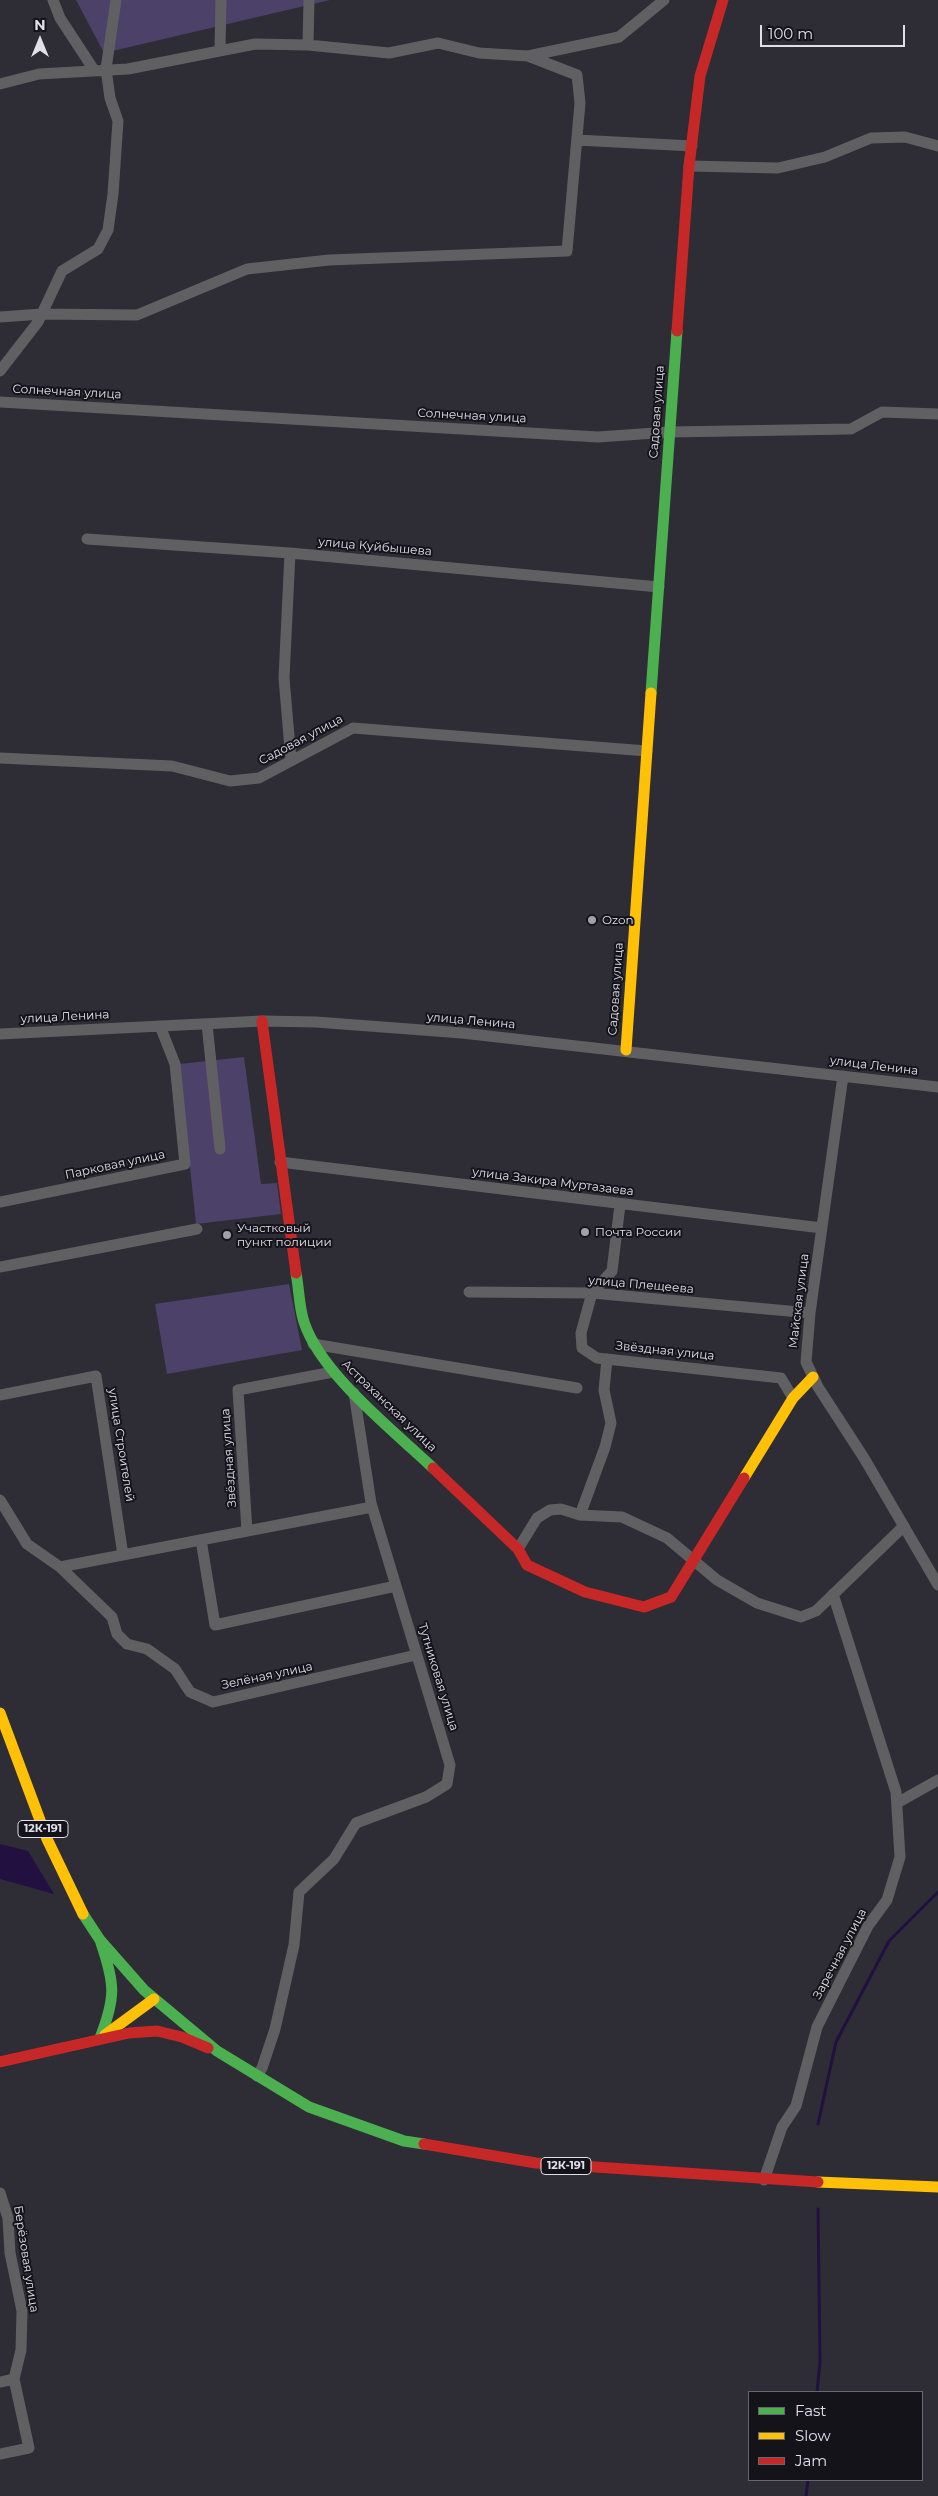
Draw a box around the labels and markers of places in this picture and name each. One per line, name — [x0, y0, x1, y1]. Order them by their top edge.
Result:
place label: Ozon — [602, 913, 634, 927]
marker: Ozon — [586, 914, 598, 926]
place label: Участковый пункт полиции — [237, 1221, 332, 1249]
place label: Почта России — [595, 1225, 681, 1239]
marker: Почта России — [579, 1226, 591, 1238]
marker: Участковый пункт полиции — [221, 1229, 233, 1241]

